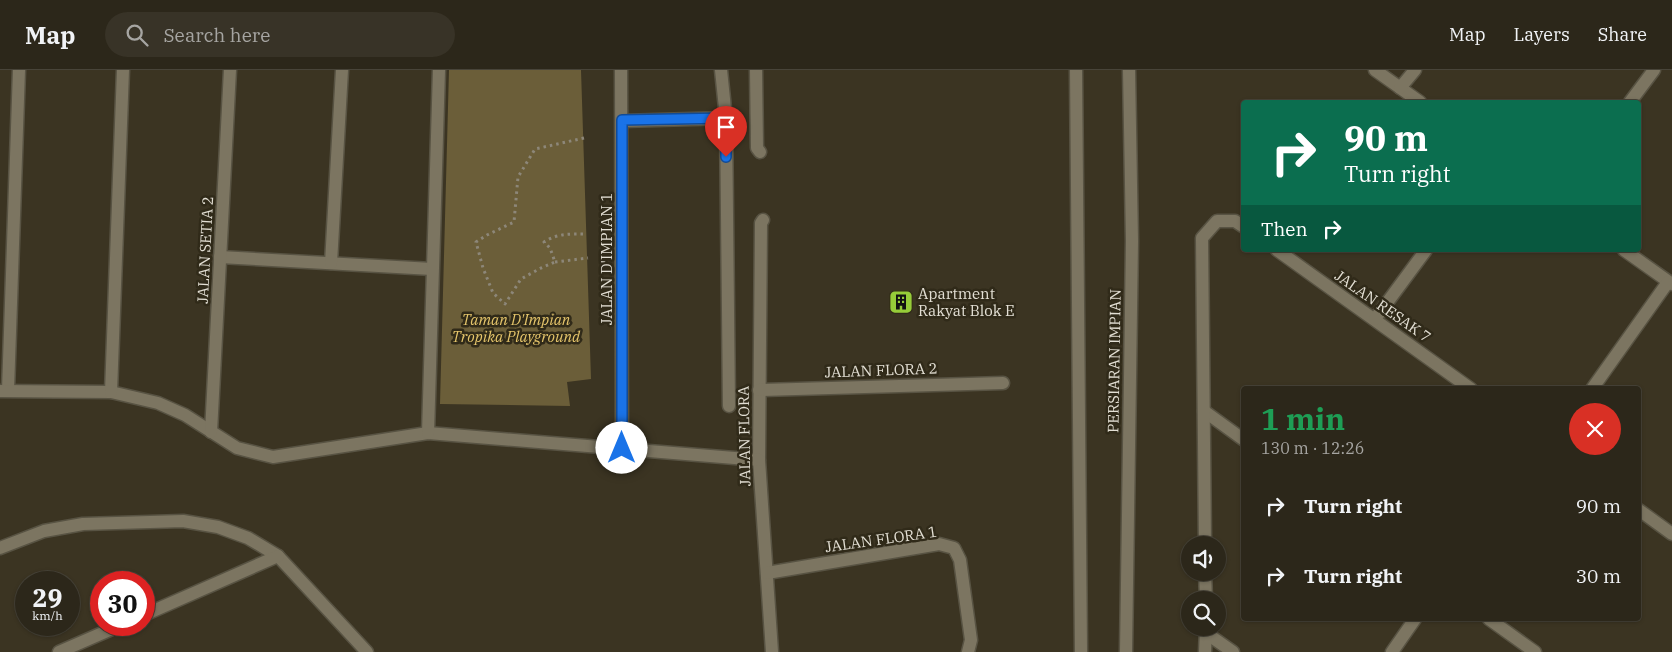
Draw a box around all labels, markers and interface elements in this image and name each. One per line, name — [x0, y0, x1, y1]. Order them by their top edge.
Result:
search box — [105, 12, 455, 57]
text: Map — [25, 19, 75, 51]
icon: search — [123, 21, 151, 49]
text: Search here — [163, 23, 270, 47]
text: Map — [1449, 23, 1486, 46]
text: Layers — [1514, 23, 1570, 46]
text: Share — [1598, 23, 1647, 46]
pin — [705, 106, 747, 157]
icon: arrive — [712, 113, 740, 141]
text: 90 m — [1344, 115, 1428, 161]
icon: right — [1261, 120, 1326, 185]
text: Turn right — [1344, 159, 1451, 188]
street label: JALAN D'IMPIAN 1 — [597, 193, 616, 325]
street label: JALAN SETIA 2 — [193, 196, 217, 304]
icon: right — [1318, 215, 1346, 243]
text: Then — [1261, 217, 1308, 241]
street label: JALAN RESAK 7 — [1331, 266, 1435, 346]
place label: Apartment Rakyat Blok E — [918, 284, 1015, 320]
building icon: Apartment Rakyat Blok E — [888, 289, 914, 315]
street label: PERSIARAN IMPIAN — [1103, 289, 1125, 433]
park label: Taman D'Impian Tropika Playground — [452, 310, 581, 346]
street label: JALAN FLORA 2 — [824, 359, 938, 381]
street label: JALAN FLORA — [734, 385, 754, 486]
text: 1 min — [1261, 399, 1345, 438]
button: close — [1569, 403, 1621, 455]
position arrow — [595, 421, 647, 473]
text: 130 m · 12:26 — [1261, 438, 1364, 458]
icon: right — [1261, 492, 1289, 520]
text: Turn right — [1304, 494, 1402, 518]
text: 90 m — [1576, 494, 1621, 518]
street label: JALAN FLORA 1 — [824, 522, 938, 556]
map controls — [1181, 536, 1226, 636]
button: sound — [1181, 536, 1226, 581]
icon: right — [1261, 562, 1289, 590]
text: Turn right — [1304, 564, 1402, 588]
text: 30 m — [1576, 564, 1621, 588]
speed limit sign: 30 — [90, 571, 155, 636]
text: 29 — [32, 581, 63, 614]
button: search — [1181, 591, 1226, 636]
text: km/h — [32, 608, 63, 623]

